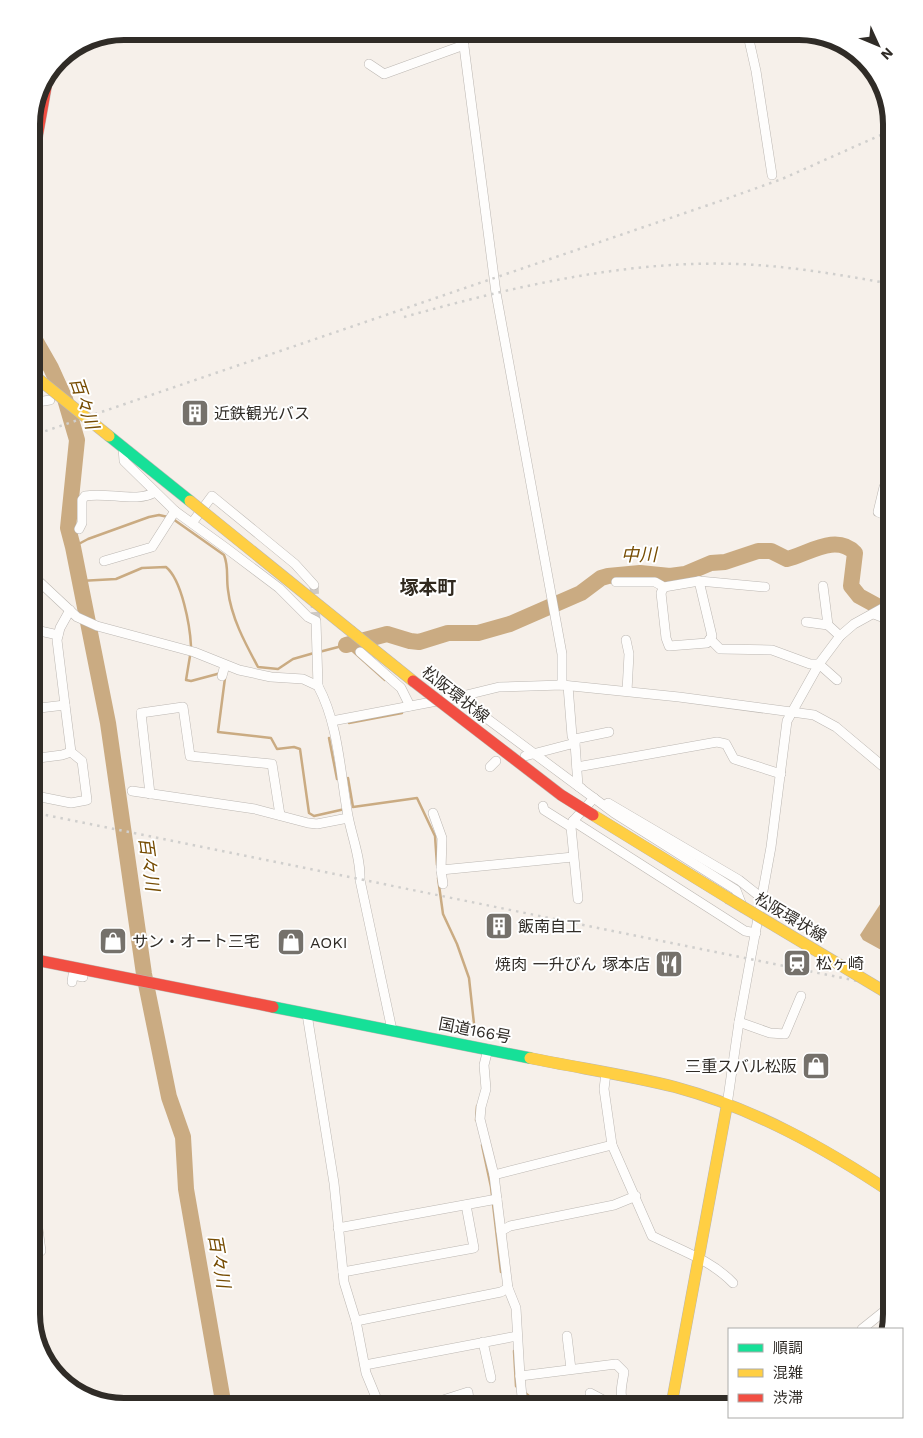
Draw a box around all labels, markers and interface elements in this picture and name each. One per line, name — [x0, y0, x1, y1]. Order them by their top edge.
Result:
north arrow — [853, 20, 903, 70]
text: N — [878, 45, 897, 63]
water label: 百々川 — [66, 374, 104, 434]
building icon: 近鉄観光バス — [180, 398, 210, 428]
place label: 近鉄観光バス — [214, 404, 310, 423]
water label: 中川 — [621, 544, 659, 565]
district label: 塚本町 — [399, 576, 457, 599]
street label: 松阪環状線 — [418, 662, 493, 727]
water label: 百々川 — [135, 836, 164, 894]
street label: 松阪環状線 — [752, 889, 830, 946]
building icon: 飯南自工 — [484, 911, 514, 941]
place label: 飯南自工 — [518, 917, 582, 936]
shop icon: サン・オート三宅 — [98, 926, 128, 956]
shop icon: AOKI — [276, 927, 306, 957]
place label: サン・オート三宅 — [132, 932, 260, 951]
place label: AOKI — [310, 933, 347, 952]
station icon: 松ヶ崎 — [782, 948, 812, 978]
restaurant icon: 焼肉 一升びん 塚本店 — [654, 949, 684, 979]
place label: 松ヶ崎 — [816, 954, 864, 973]
place label: 焼肉 一升びん 塚本店 — [495, 955, 650, 974]
street label: 国道166号 — [437, 1014, 513, 1047]
shop icon: 三重スバル松阪 — [801, 1051, 831, 1081]
place label: 三重スバル松阪 — [685, 1057, 797, 1076]
water label: 百々川 — [204, 1233, 235, 1291]
legend — [728, 1328, 903, 1418]
text: 順調 — [773, 1339, 803, 1357]
text: 混雑 — [773, 1364, 803, 1382]
text: 渋滞 — [773, 1389, 803, 1407]

